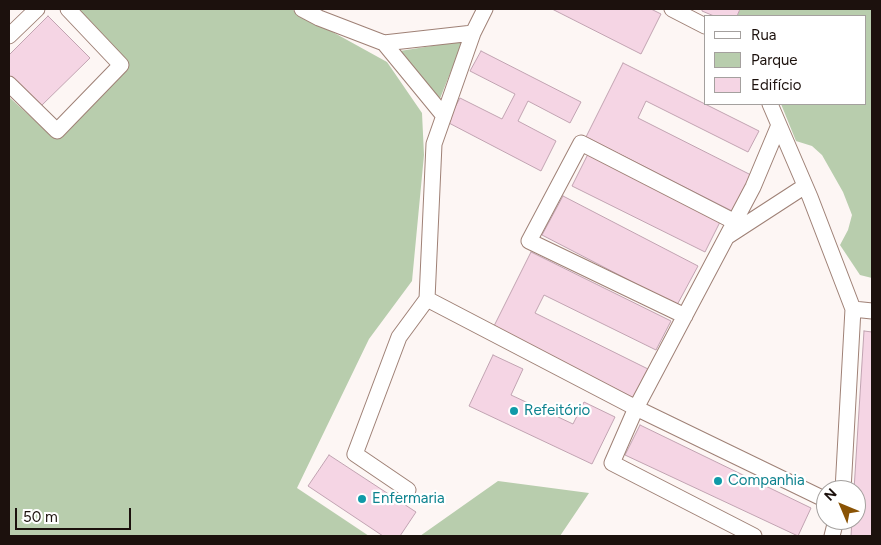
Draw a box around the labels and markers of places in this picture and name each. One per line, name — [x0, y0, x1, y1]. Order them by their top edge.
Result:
place label: Refeitório — [524, 402, 590, 420]
marker: Refeitório — [508, 405, 520, 417]
place label: Companhia — [728, 472, 805, 490]
marker: Companhia — [712, 475, 724, 487]
place label: Enfermaria — [372, 490, 445, 508]
marker: Enfermaria — [356, 493, 368, 505]

